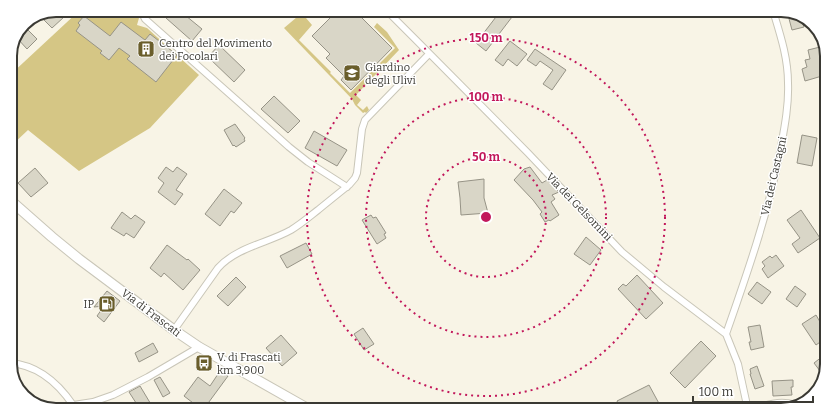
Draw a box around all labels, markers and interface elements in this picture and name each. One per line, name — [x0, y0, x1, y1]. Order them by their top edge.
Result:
text: 150 m — [470, 31, 503, 45]
place label: Centro del Movimento dei Focolari — [159, 37, 272, 63]
building icon: Centro del Movimento dei Focolari — [136, 39, 156, 59]
place label: Giardino degli Ulivi — [365, 61, 416, 87]
school or university icon: Giardino degli Ulivi — [342, 63, 362, 83]
text: 100 m — [469, 90, 504, 104]
street label: Via dei Castagni — [759, 134, 790, 217]
text: 50 m — [472, 150, 500, 164]
street label: Via dei Gelsomini — [543, 170, 615, 244]
centre of rings — [479, 210, 493, 224]
street label: Via di Frascati — [119, 286, 184, 340]
fuel station icon: IP — [97, 294, 117, 314]
place label: IP — [84, 298, 94, 311]
place label: V. di Frascati km 3,900 — [217, 351, 281, 377]
bus stop icon: V. di Frascati km 3,900 — [194, 353, 214, 373]
scale bar — [693, 378, 813, 404]
text: 100 m — [699, 385, 734, 399]

